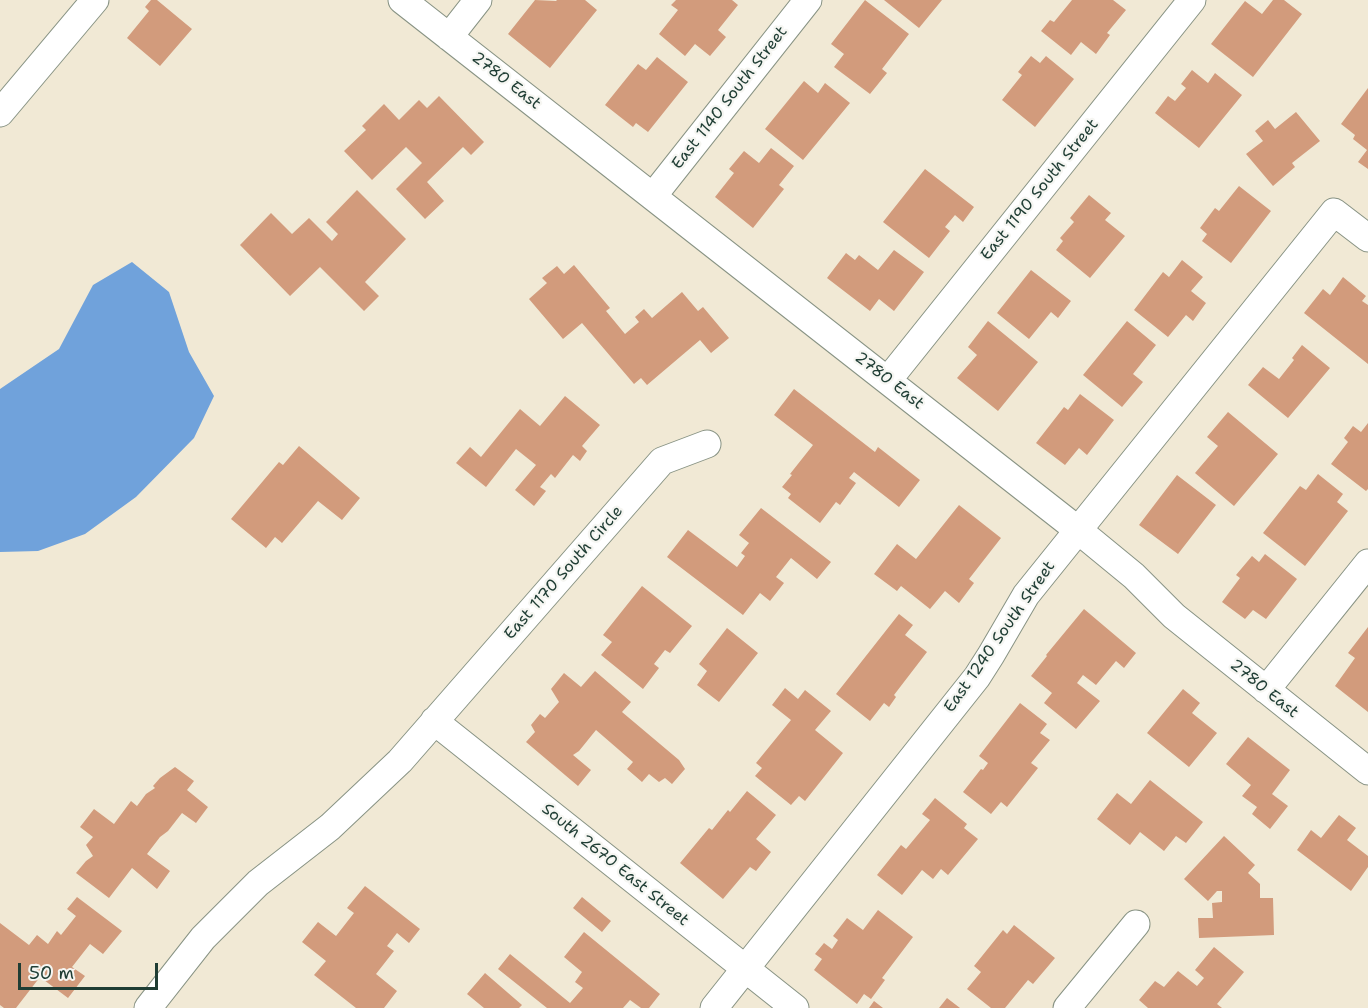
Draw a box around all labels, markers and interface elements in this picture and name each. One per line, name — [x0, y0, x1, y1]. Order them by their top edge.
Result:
street label: East 1140 South Street — [668, 23, 792, 173]
street label: 2780 East — [468, 48, 544, 114]
street label: East 1190 South Street — [977, 115, 1103, 265]
street label: 2780 East — [851, 348, 927, 414]
street label: East 1170 South Circle — [501, 502, 627, 644]
street label: East 1240 South Street — [940, 558, 1060, 716]
street label: 2780 East — [1226, 656, 1302, 722]
street label: South 2670 East Street — [538, 800, 692, 930]
scale bar — [21, 951, 160, 989]
text: 50 m — [29, 961, 74, 985]

